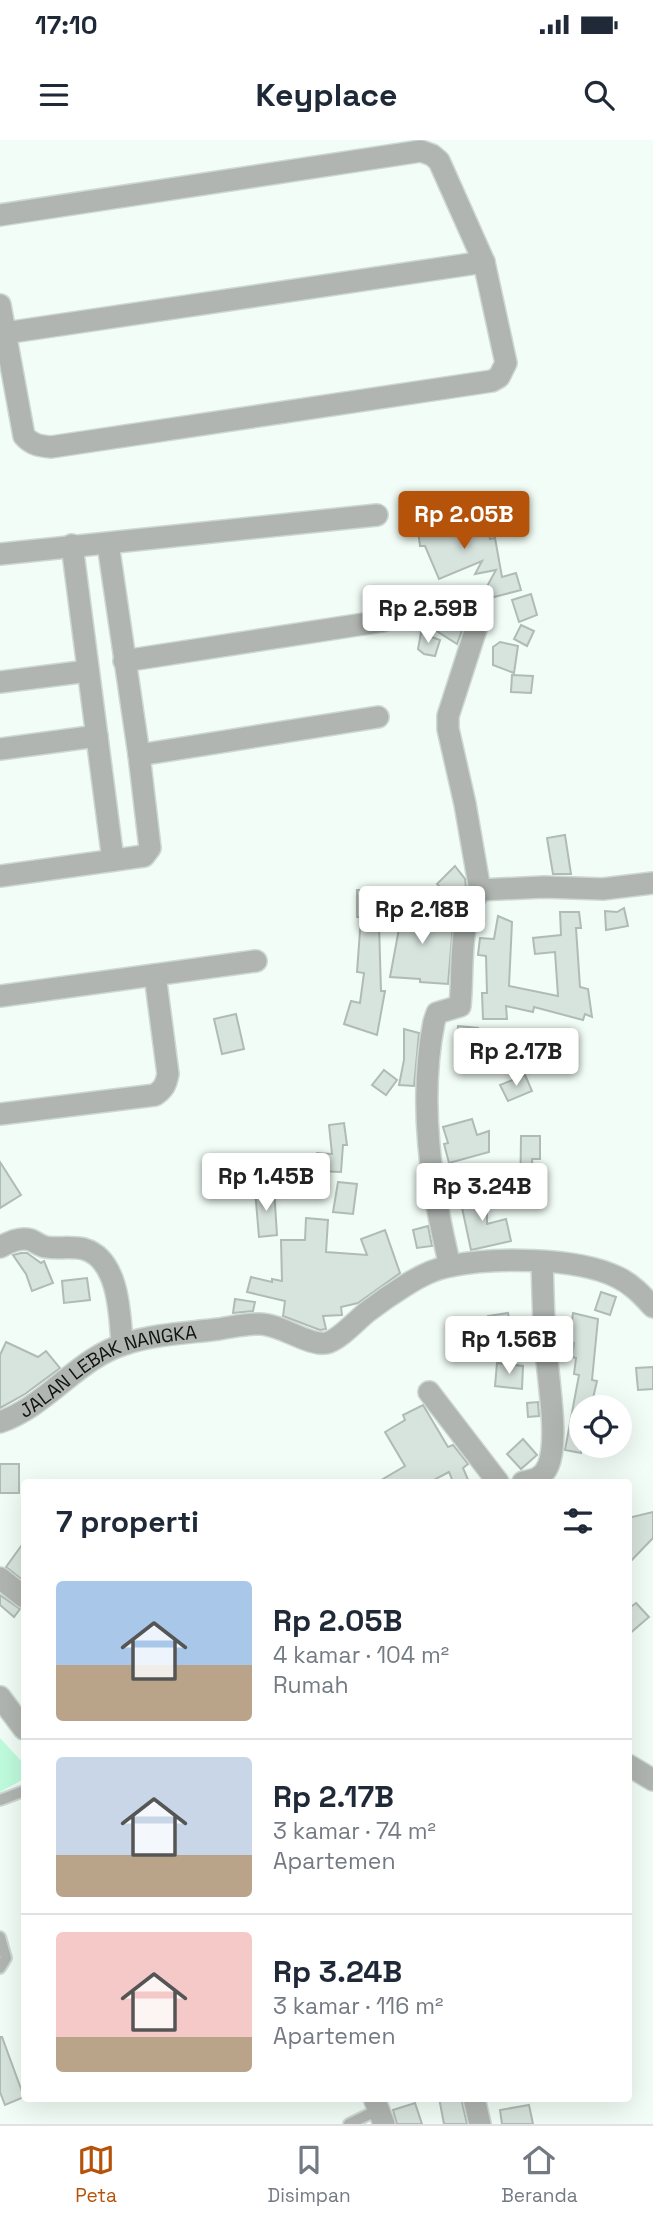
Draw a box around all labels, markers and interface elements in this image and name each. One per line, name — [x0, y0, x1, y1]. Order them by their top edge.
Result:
text: 17:10 — [35, 8, 98, 42]
text: Keyplace — [255, 75, 398, 115]
icon: menu — [35, 76, 73, 114]
icon: search — [580, 76, 618, 114]
pin: Rp 2.05B — [392, 492, 536, 551]
text: Rp 2.05B — [414, 499, 514, 529]
pin: Rp 2.59B — [356, 586, 500, 645]
text: Rp 2.59B — [379, 593, 477, 623]
pin: Rp 2.18B — [350, 886, 494, 946]
text: Rp 2.18B — [375, 894, 469, 924]
pin: Rp 2.17B — [444, 1028, 588, 1088]
text: Rp 2.17B — [470, 1036, 562, 1066]
pin: Rp 1.45B — [194, 1154, 338, 1213]
text: Rp 1.45B — [218, 1161, 314, 1191]
pin: Rp 3.24B — [410, 1164, 554, 1223]
text: Rp 3.24B — [432, 1171, 532, 1201]
pin: Rp 1.56B — [437, 1316, 581, 1376]
street label: JALAN LEBAK NANGKA — [15, 1320, 198, 1424]
text: Rp 1.56B — [461, 1324, 557, 1354]
map controls — [569, 1395, 632, 1458]
button: locate — [569, 1395, 632, 1458]
text: 7 properti — [56, 1502, 199, 1541]
icon: filters — [559, 1502, 597, 1540]
text: Rp 2.05B — [273, 1601, 402, 1640]
icon: home — [112, 1609, 196, 1693]
text: 4 kamar · 104 m² — [273, 1640, 449, 1670]
text: Rumah — [273, 1670, 349, 1700]
text: Rp 2.17B — [273, 1777, 394, 1816]
icon: home — [112, 1785, 196, 1869]
text: 3 kamar · 74 m² — [273, 1816, 436, 1846]
text: Apartemen — [273, 1846, 395, 1876]
text: Rp 3.24B — [273, 1952, 402, 1991]
icon: home — [112, 1960, 196, 2044]
text: 3 kamar · 116 m² — [273, 1991, 443, 2021]
text: Apartemen — [273, 2021, 395, 2051]
tab: Peta — [75, 2141, 117, 2208]
tab: Disimpan — [268, 2141, 351, 2208]
tab: Beranda — [501, 2141, 578, 2208]

